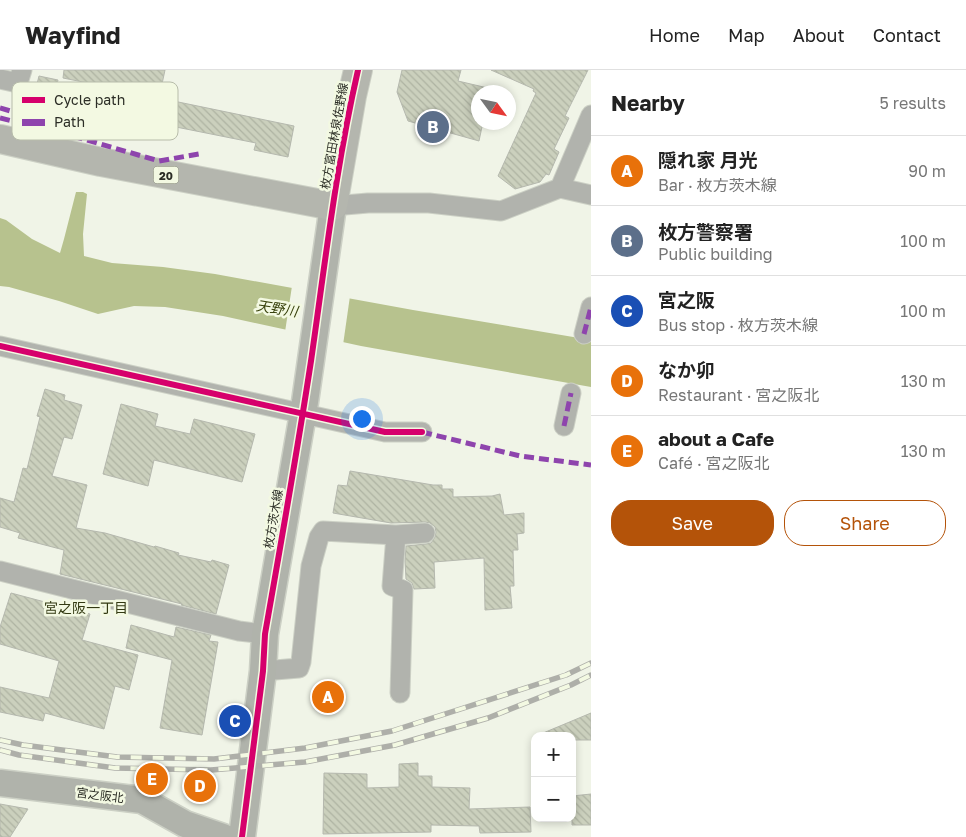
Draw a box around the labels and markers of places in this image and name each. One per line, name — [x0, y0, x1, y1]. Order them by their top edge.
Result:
pin: B — [417, 108, 449, 146]
pin: A — [312, 678, 344, 716]
pin: C — [219, 702, 251, 740]
pin: E — [136, 760, 168, 798]
pin: D — [184, 767, 216, 805]

